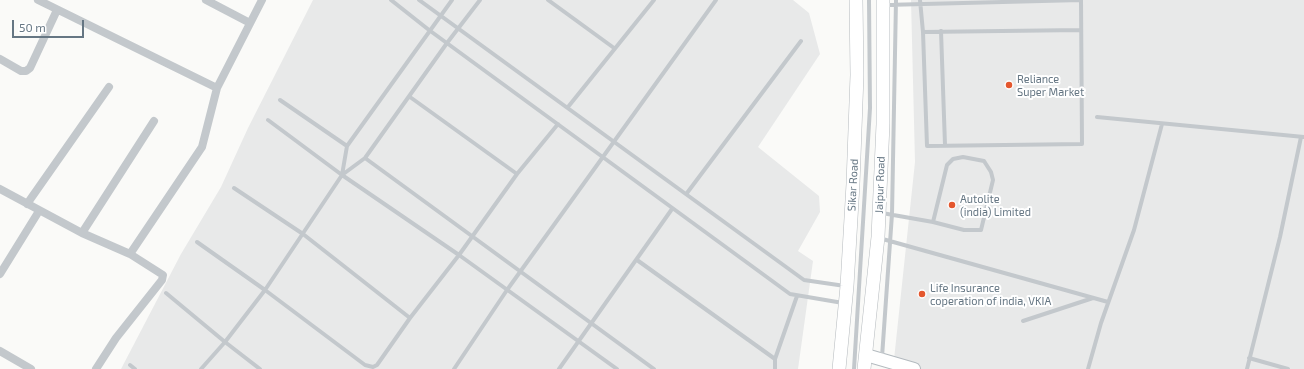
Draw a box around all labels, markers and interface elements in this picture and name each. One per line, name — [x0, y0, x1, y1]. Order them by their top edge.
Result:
scale bar — [14, 12, 86, 38]
text: 50 m — [19, 20, 46, 34]
place label: Reliance Super Market — [1017, 72, 1084, 98]
marker: Reliance Super Market — [1004, 80, 1014, 90]
street label: Jaipur Road — [872, 156, 888, 214]
street label: Sikar Road — [845, 158, 861, 212]
place label: Autolite (india) Limited — [960, 192, 1031, 218]
marker: Autolite (india) Limited — [947, 200, 957, 210]
place label: Life Insurance coperation of india, VKIA — [930, 281, 1051, 307]
marker: Life Insurance coperation of india, VKIA — [917, 289, 927, 299]

